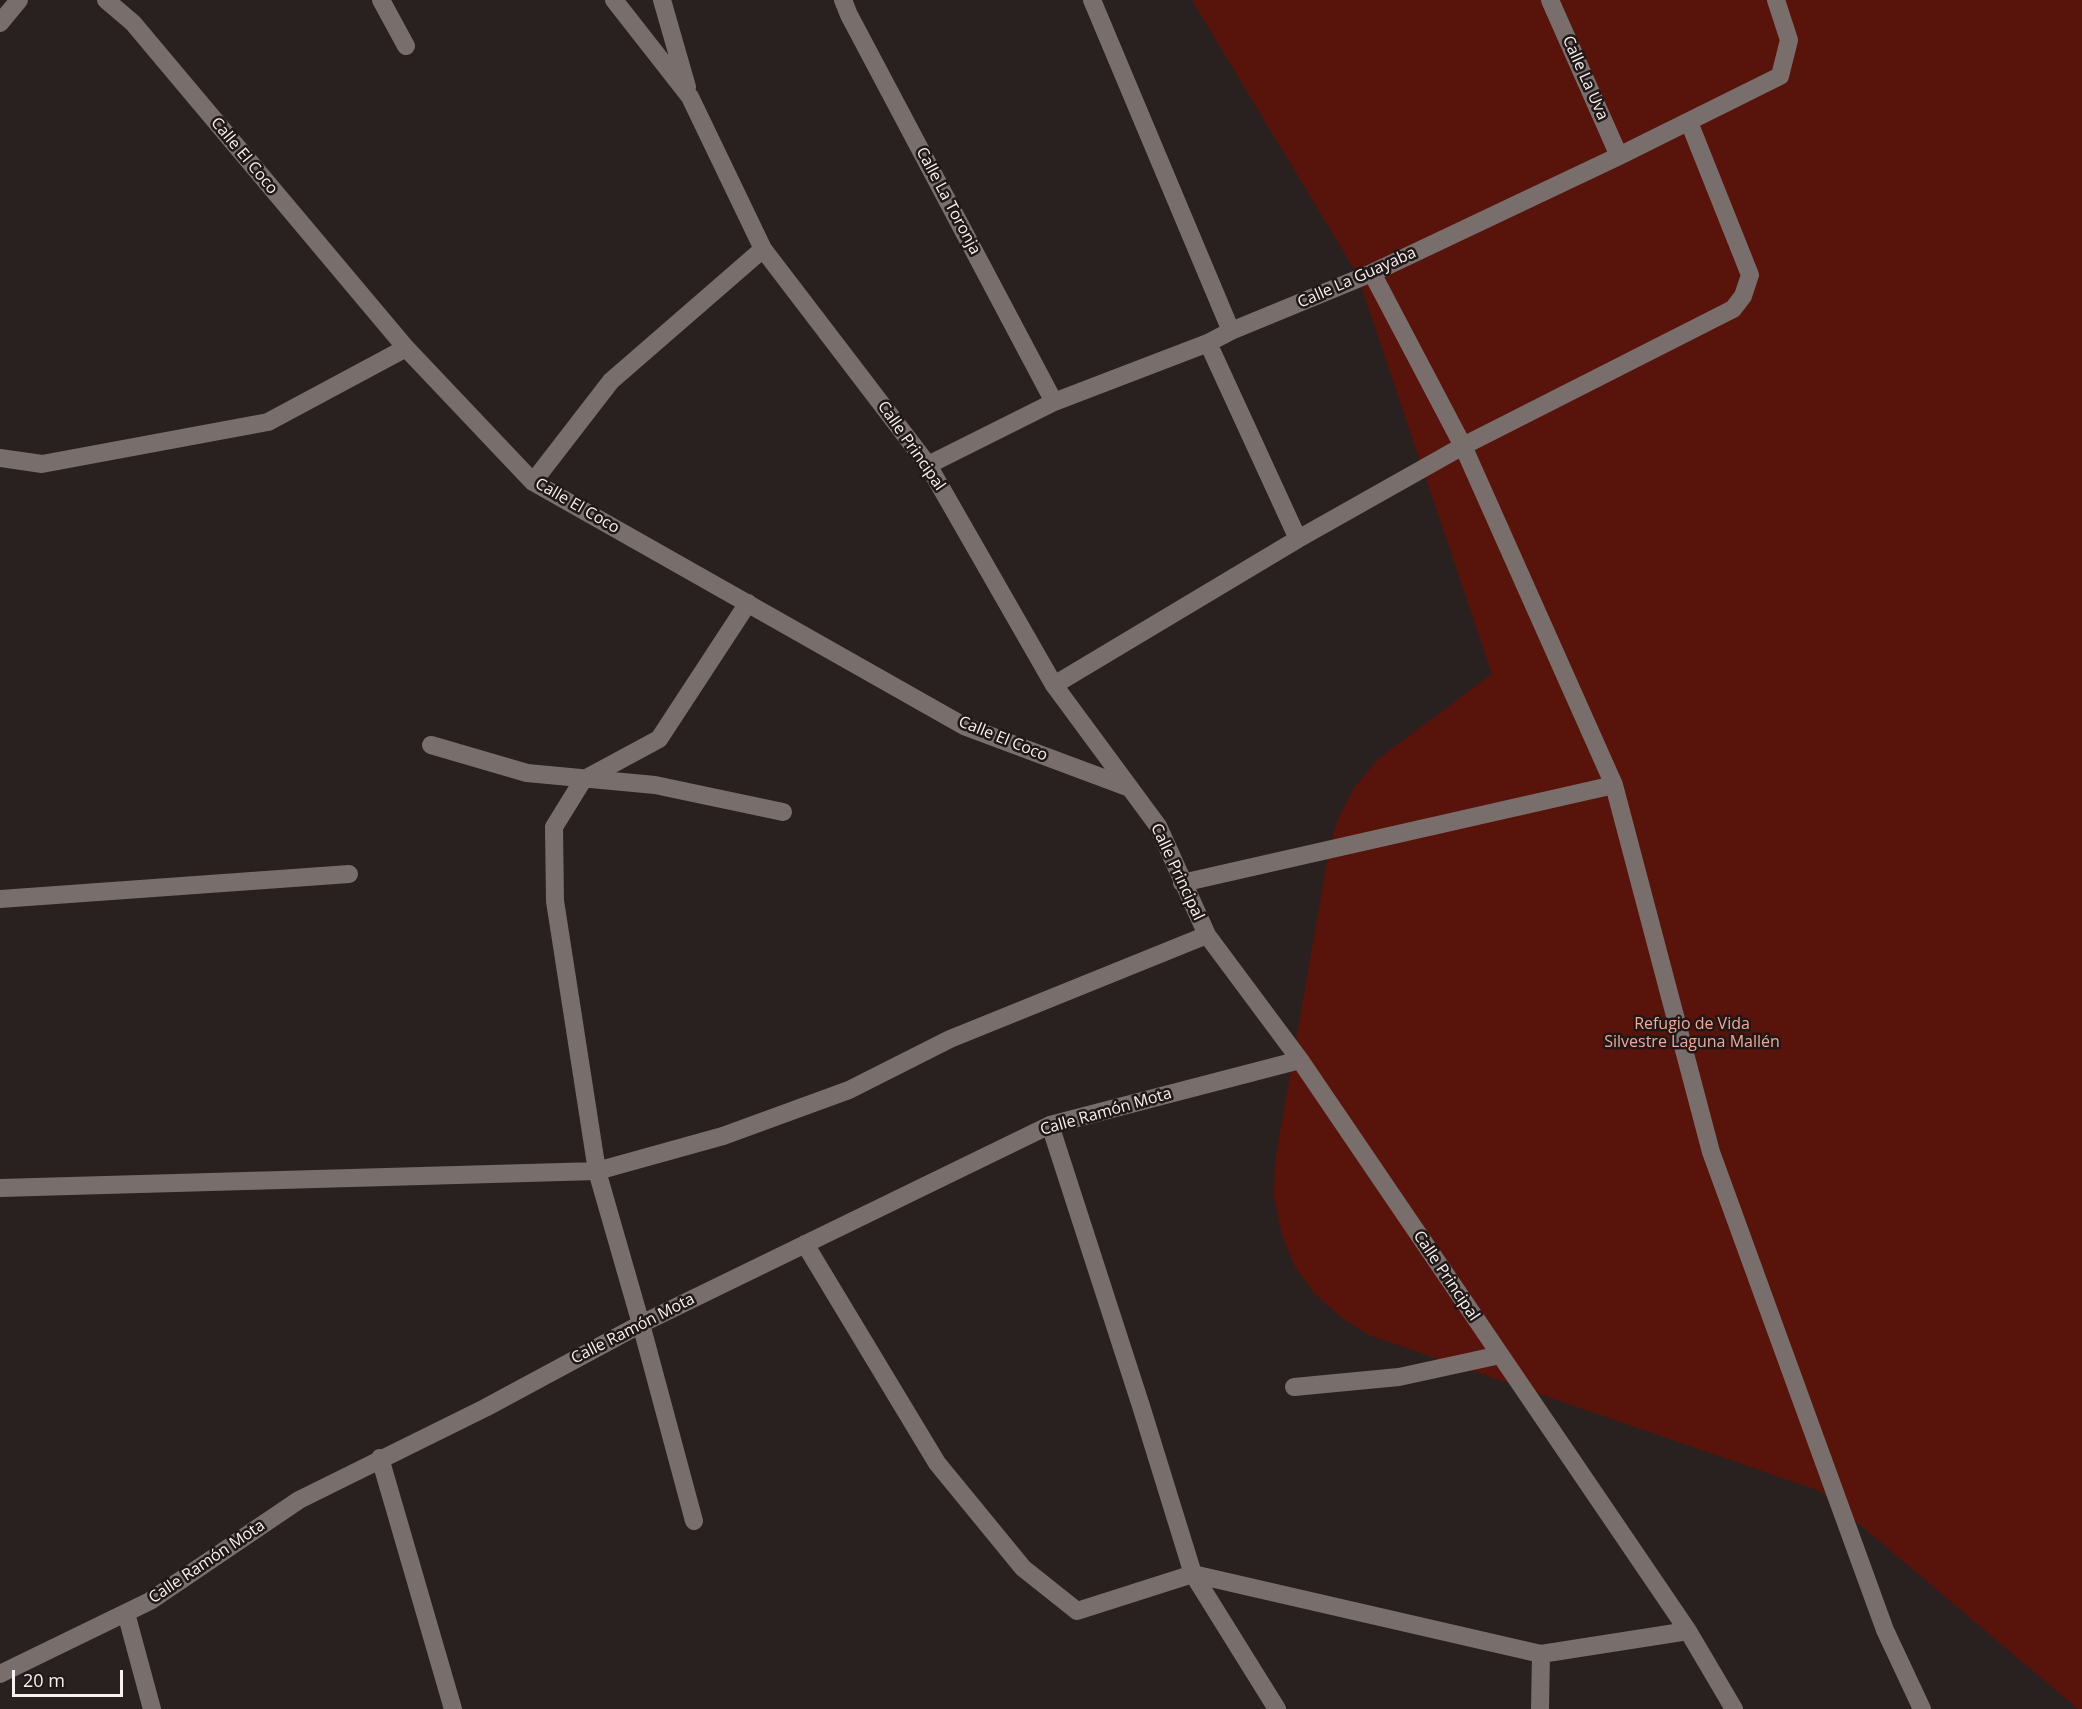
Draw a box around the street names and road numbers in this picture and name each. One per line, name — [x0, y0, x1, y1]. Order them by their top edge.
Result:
street label: Calle La Uva — [1558, 33, 1612, 123]
street label: Calle El Coco — [206, 114, 282, 198]
street label: Calle La Toronja — [912, 144, 984, 258]
street label: Calle La Guayaba — [1295, 243, 1419, 313]
street label: Calle Principal — [873, 398, 949, 494]
street label: Calle El Coco — [531, 474, 623, 538]
street label: Calle El Coco — [956, 712, 1050, 766]
street label: Calle Principal — [1146, 821, 1208, 923]
street label: Calle Ramón Mota — [1038, 1084, 1174, 1140]
street label: Calle Principal — [1409, 1227, 1483, 1325]
street label: Calle Ramón Mota — [568, 1290, 698, 1368]
street label: Calle Ramón Mota — [145, 1516, 269, 1608]

